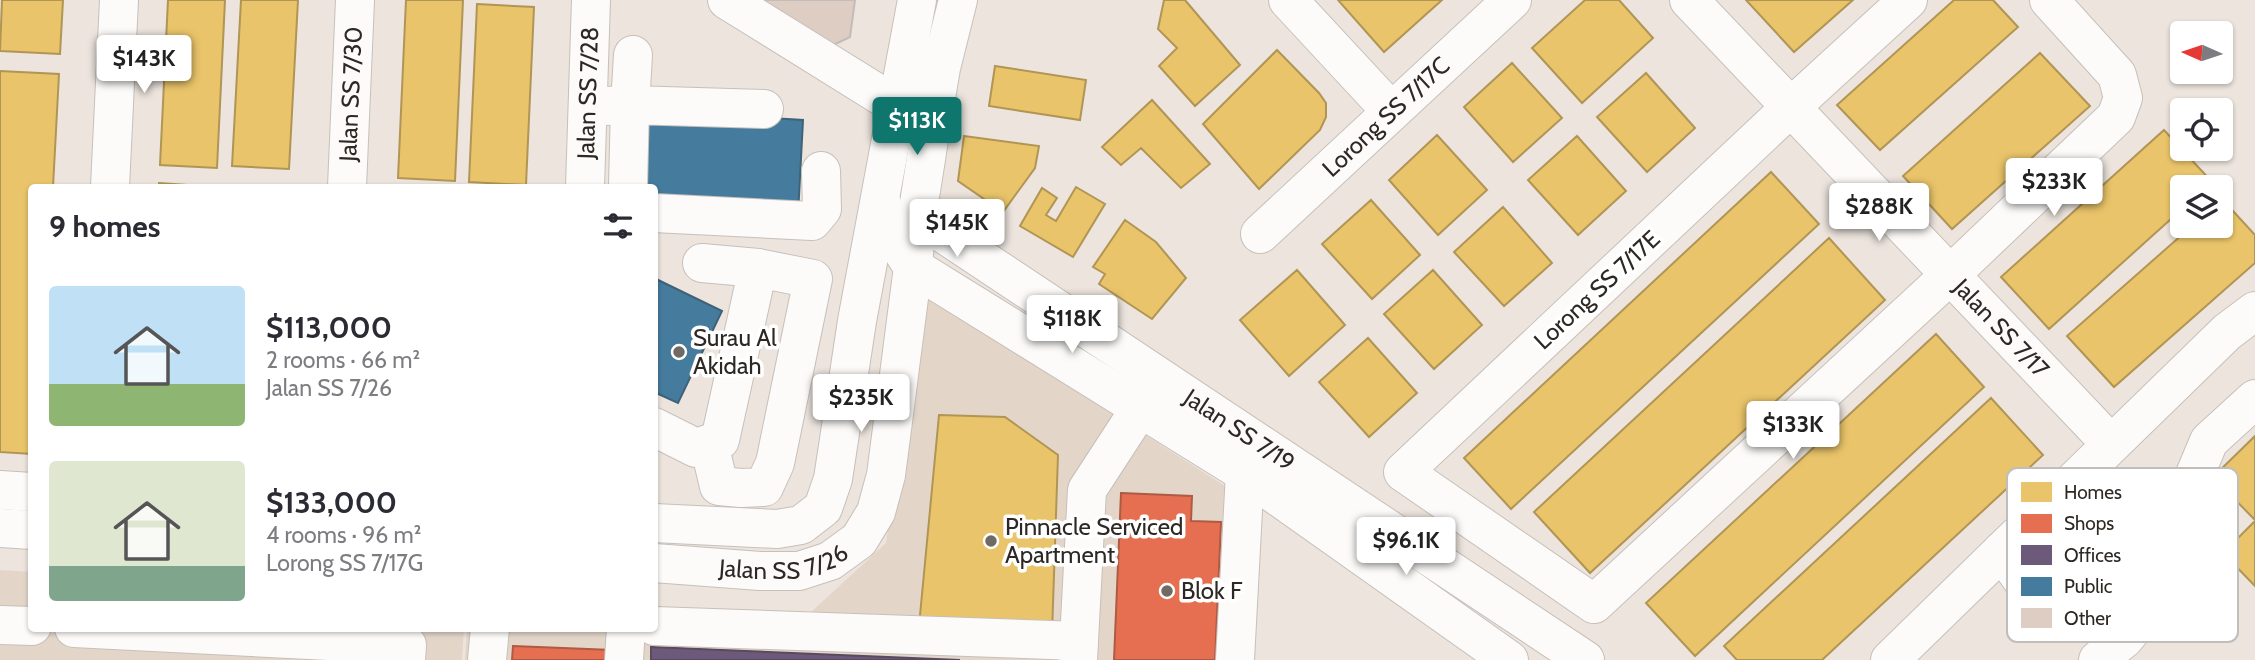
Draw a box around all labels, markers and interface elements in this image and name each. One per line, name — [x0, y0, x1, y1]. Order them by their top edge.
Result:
north arrow — [2170, 21, 2233, 84]
map controls — [2170, 21, 2233, 238]
street label: Jalan SS 7/30 — [333, 26, 368, 163]
street label: Jalan SS 7/28 — [571, 26, 604, 161]
pin: $143K — [95, 36, 193, 95]
text: $143K — [113, 44, 175, 72]
street label: Lorong SS 7/17C — [1316, 51, 1455, 183]
pin: $113K — [868, 97, 966, 157]
button: locate — [2170, 98, 2233, 161]
text: $113K — [888, 106, 946, 134]
pin: $233K — [2005, 158, 2103, 218]
text: $233K — [2022, 167, 2086, 195]
button: layers — [2170, 175, 2233, 238]
pin: $288K — [1830, 184, 1928, 243]
text: $288K — [1845, 192, 1913, 220]
pin: $145K — [908, 200, 1006, 259]
icon: filters — [599, 207, 637, 245]
text: 9 homes — [49, 208, 160, 245]
text: $145K — [926, 208, 988, 236]
street label: Lorong SS 7/17E — [1528, 224, 1666, 355]
street label: Jalan SS 7/17 — [1947, 272, 2055, 383]
pin: $118K — [1023, 296, 1121, 355]
text: $118K — [1043, 304, 1101, 332]
text: $113,000 — [266, 309, 392, 346]
icon: home — [105, 314, 189, 398]
place label: Surau Al Akidah — [693, 323, 777, 380]
marker: Surau Al Akidah — [671, 344, 687, 360]
text: 2 rooms · 66 m² — [266, 346, 420, 374]
text: Jalan SS 7/26 — [266, 374, 392, 402]
pin: $235K — [812, 374, 910, 434]
street label: Jalan SS 7/19 — [1178, 382, 1300, 477]
text: $235K — [829, 383, 893, 411]
pin: $133K — [1744, 402, 1842, 461]
text: $133K — [1762, 410, 1824, 438]
legend — [2007, 468, 2238, 642]
text: Homes — [2064, 481, 2122, 504]
text: $133,000 — [266, 484, 397, 521]
icon: home — [105, 489, 189, 573]
place label: Pinnacle Serviced Apartment — [1005, 512, 1183, 569]
text: Shops — [2064, 512, 2114, 535]
pin: $96.1K — [1349, 518, 1463, 577]
text: 4 rooms · 96 m² — [266, 521, 421, 549]
text: $96.1K — [1373, 526, 1439, 554]
marker: Pinnacle Serviced Apartment — [983, 533, 999, 549]
street label: Jalan SS 7/26 — [717, 538, 854, 585]
text: Offices — [2064, 544, 2121, 567]
text: Lorong SS 7/17G — [266, 549, 423, 577]
text: Public — [2064, 575, 2113, 598]
place label: Blok F — [1181, 576, 1243, 605]
marker: Blok F — [1159, 583, 1175, 599]
text: Other — [2064, 607, 2111, 630]

